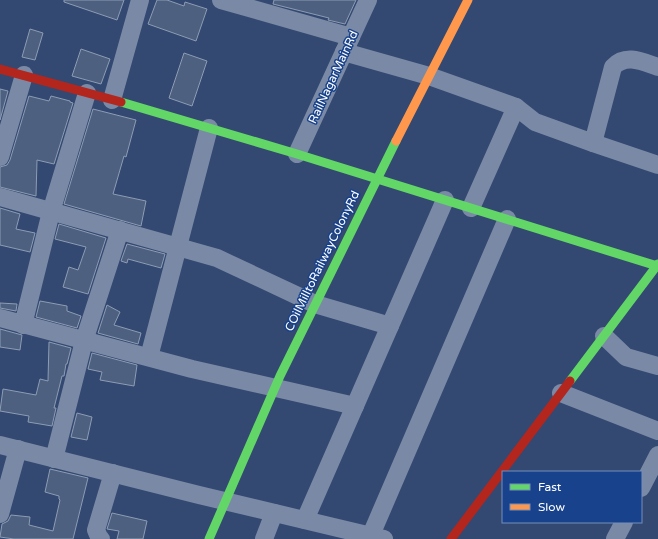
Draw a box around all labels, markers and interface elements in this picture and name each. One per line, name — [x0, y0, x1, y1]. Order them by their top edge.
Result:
street label: RailNagarMainRd — [305, 28, 361, 126]
street label: COilMilltoRailwayColonyRd — [282, 188, 362, 334]
legend — [502, 471, 642, 523]
text: Fast — [538, 480, 562, 494]
text: Slow — [538, 500, 565, 514]

